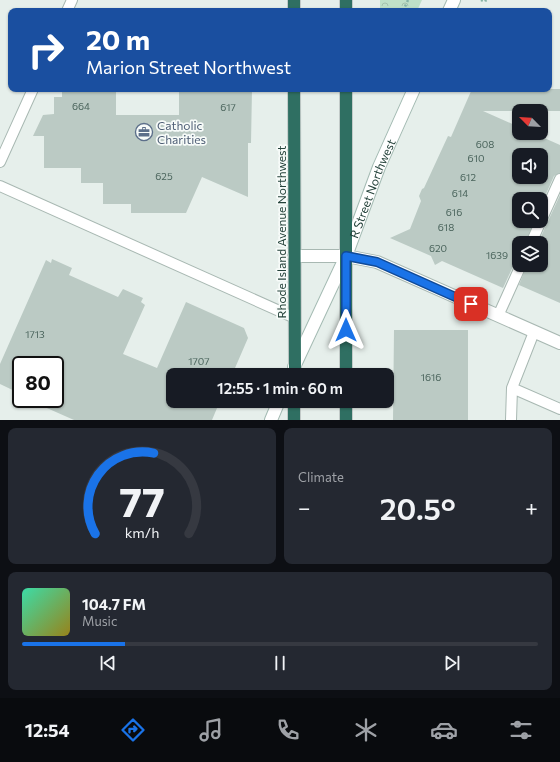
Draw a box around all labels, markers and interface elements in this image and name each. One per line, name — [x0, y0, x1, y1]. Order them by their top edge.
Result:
text: 20 m — [86, 22, 150, 56]
icon: right — [20, 24, 72, 76]
text: Marion Street Northwest — [86, 56, 291, 78]
house number: 664 — [72, 100, 90, 112]
house number: 617 — [220, 101, 236, 113]
north arrow — [512, 104, 548, 140]
map controls — [512, 104, 548, 272]
place label: Catholic Charities — [157, 118, 206, 146]
office icon: Catholic Charities — [134, 122, 154, 142]
street label: R Street Northwest — [346, 136, 398, 240]
house number: 608 — [476, 138, 494, 150]
street label: Rhode Island Avenue Northwest — [274, 145, 288, 318]
button: sound — [512, 148, 548, 184]
house number: 610 — [468, 152, 484, 164]
house number: 625 — [155, 170, 173, 182]
house number: 612 — [460, 171, 476, 183]
house number: 614 — [452, 187, 468, 199]
button: search — [512, 192, 548, 228]
house number: 616 — [446, 206, 462, 218]
house number: 618 — [438, 221, 454, 233]
button: layers — [512, 236, 548, 272]
house number: 620 — [429, 242, 447, 254]
house number: 1639 — [486, 249, 508, 261]
pin — [454, 287, 488, 321]
icon: arrive — [460, 293, 482, 315]
position arrow — [325, 309, 367, 351]
house number: 1713 — [25, 328, 45, 340]
house number: 1707 — [188, 355, 210, 367]
speed limit sign: 80 — [12, 356, 64, 408]
house number: 1616 — [421, 371, 441, 383]
text: 12:55 · 1 min · 60 m — [217, 379, 343, 397]
text: Climate — [298, 469, 344, 485]
text: 77 — [119, 475, 165, 526]
text: 20.5° — [380, 489, 456, 526]
text: − — [298, 494, 311, 521]
text: + — [525, 494, 538, 521]
text: km/h — [125, 523, 159, 541]
text: 104.7 FM — [82, 595, 146, 613]
text: Music — [82, 613, 117, 629]
icon: previous — [97, 652, 119, 674]
icon: pause — [269, 652, 291, 674]
icon: next — [441, 652, 463, 674]
icon: directions — [119, 716, 147, 744]
icon: music — [197, 716, 225, 744]
icon: phone — [274, 716, 302, 744]
icon: climate — [352, 716, 380, 744]
icon: car — [430, 716, 458, 744]
icon: filters — [507, 716, 535, 744]
text: 12:54 — [25, 719, 69, 741]

